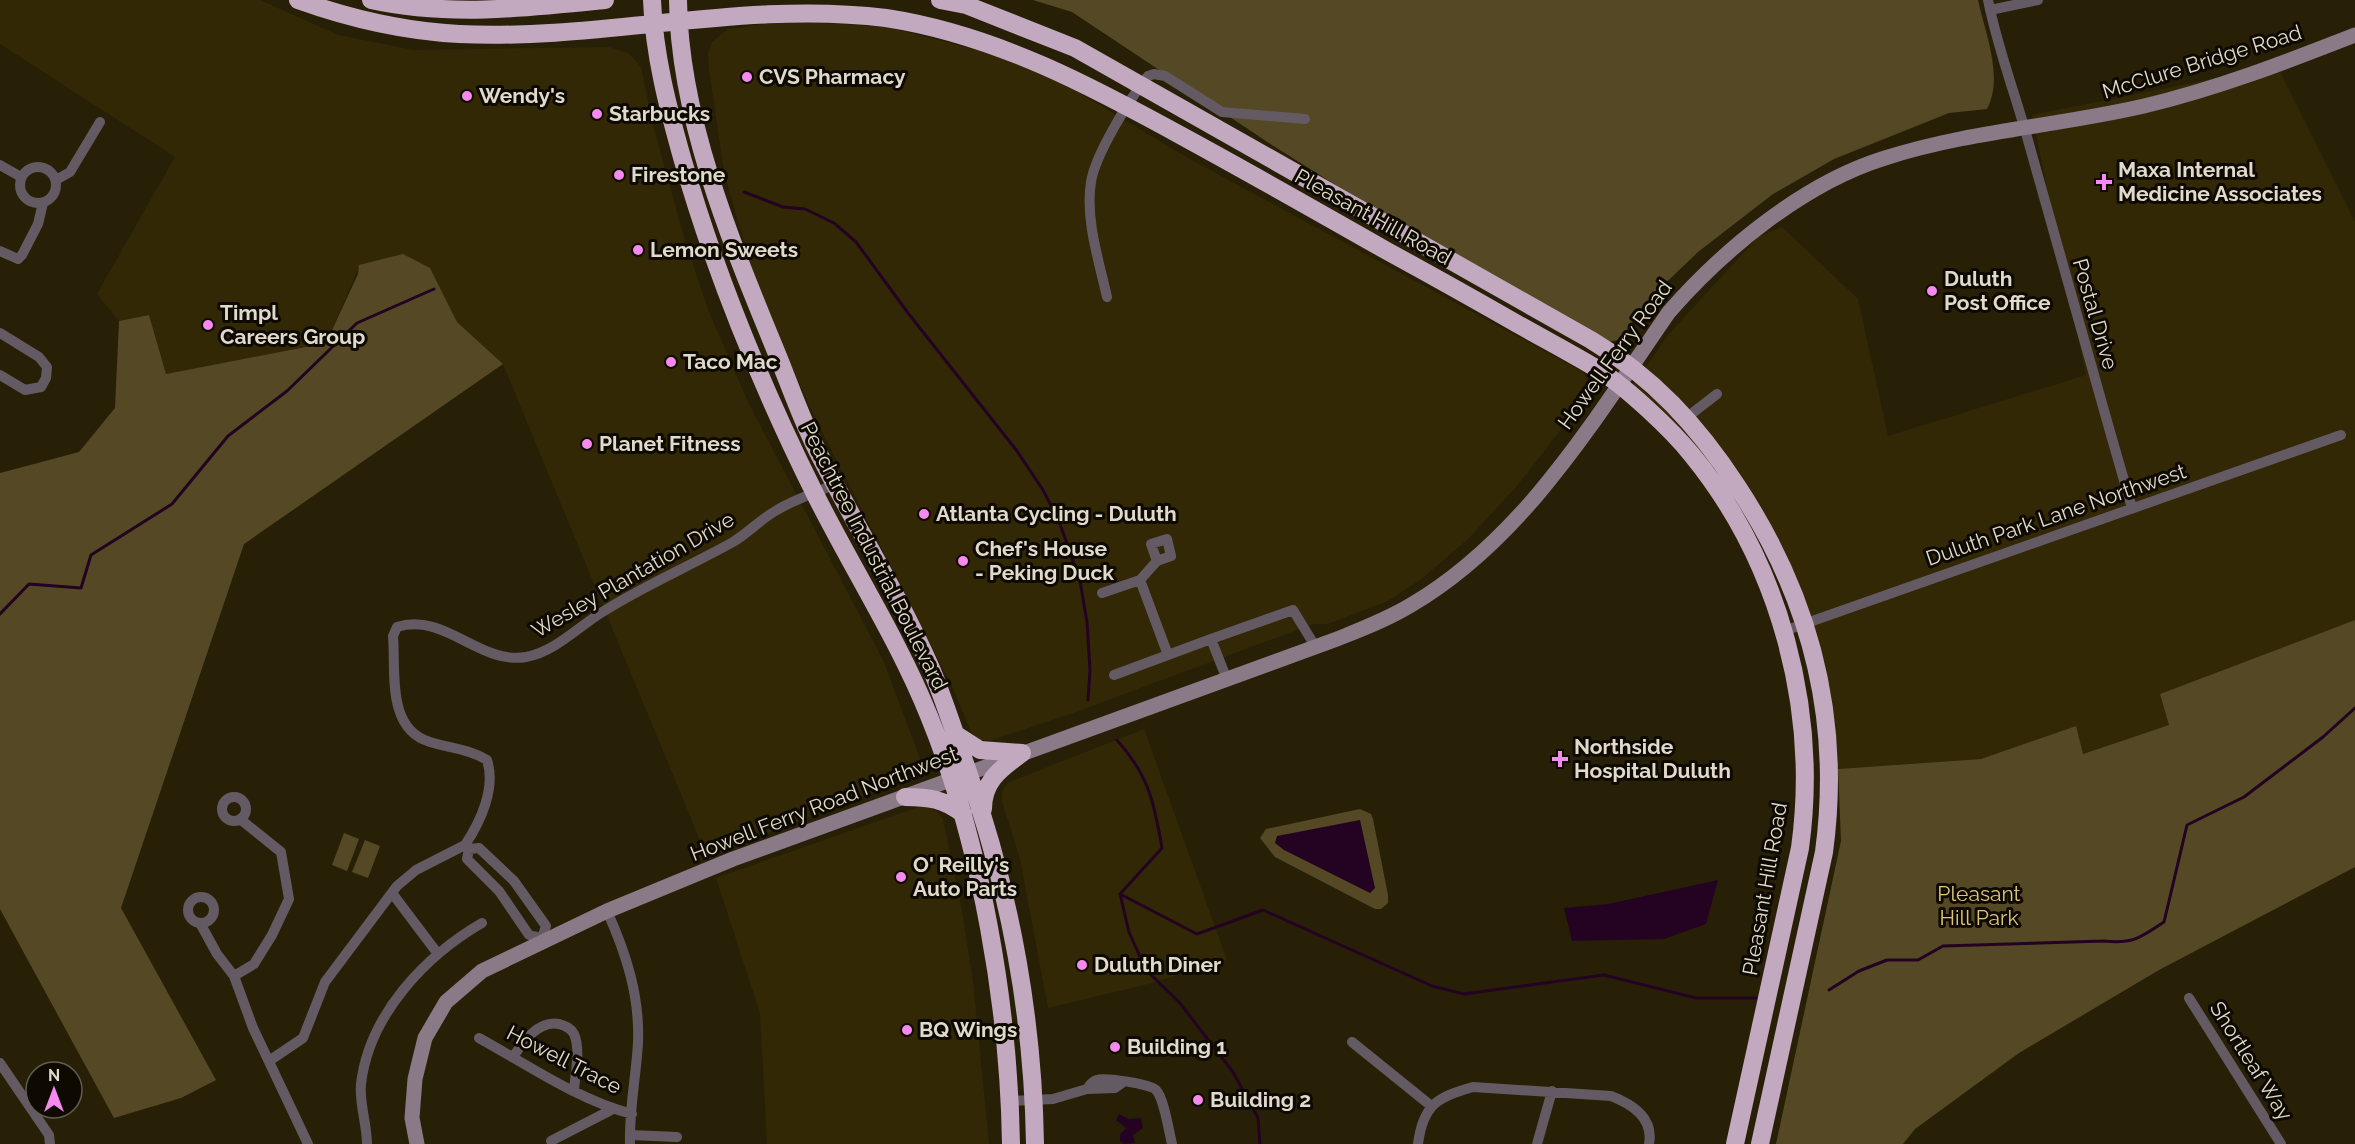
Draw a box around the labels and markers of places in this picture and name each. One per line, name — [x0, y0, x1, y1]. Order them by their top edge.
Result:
place label: CVS Pharmacy — [759, 64, 906, 89]
marker: CVS Pharmacy — [740, 70, 754, 84]
place label: Wendy's — [479, 83, 565, 108]
marker: Wendy's — [460, 89, 474, 103]
place label: Starbucks — [609, 101, 710, 126]
marker: Starbucks — [590, 107, 604, 121]
place label: Maxa Internal Medicine Associates — [2118, 157, 2322, 206]
place label: Firestone — [631, 162, 726, 187]
marker: Firestone — [612, 168, 626, 182]
marker: Maxa Internal Medicine Associates — [2095, 173, 2113, 191]
place label: Lemon Sweets — [650, 237, 798, 262]
marker: Lemon Sweets — [631, 243, 645, 257]
place label: Duluth Post Office — [1944, 266, 2051, 315]
marker: Duluth Post Office — [1925, 284, 1939, 298]
place label: Timpl Careers Group — [220, 300, 365, 349]
marker: Timpl Careers Group — [201, 318, 215, 332]
place label: Taco Mac — [683, 349, 778, 374]
marker: Taco Mac — [664, 355, 678, 369]
place label: Planet Fitness — [599, 431, 741, 456]
marker: Planet Fitness — [580, 437, 594, 451]
place label: Atlanta Cycling - Duluth — [936, 501, 1177, 526]
marker: Atlanta Cycling - Duluth — [917, 507, 931, 521]
place label: Chef's House - Peking Duck — [975, 536, 1114, 585]
marker: Chef's House - Peking Duck — [956, 554, 970, 568]
place label: Northside Hospital Duluth — [1574, 734, 1731, 783]
marker: Northside Hospital Duluth — [1551, 750, 1569, 768]
place label: O' Reilly's Auto Parts — [913, 852, 1017, 901]
marker: O' Reilly's Auto Parts — [894, 870, 908, 884]
place label: Duluth Diner — [1094, 952, 1221, 977]
marker: Duluth Diner — [1075, 958, 1089, 972]
place label: BQ Wings — [919, 1017, 1017, 1042]
marker: BQ Wings — [900, 1023, 914, 1037]
place label: Building 1 — [1127, 1034, 1227, 1059]
marker: Building 1 — [1108, 1040, 1122, 1054]
place label: Building 2 — [1210, 1087, 1311, 1112]
marker: Building 2 — [1191, 1093, 1205, 1107]

